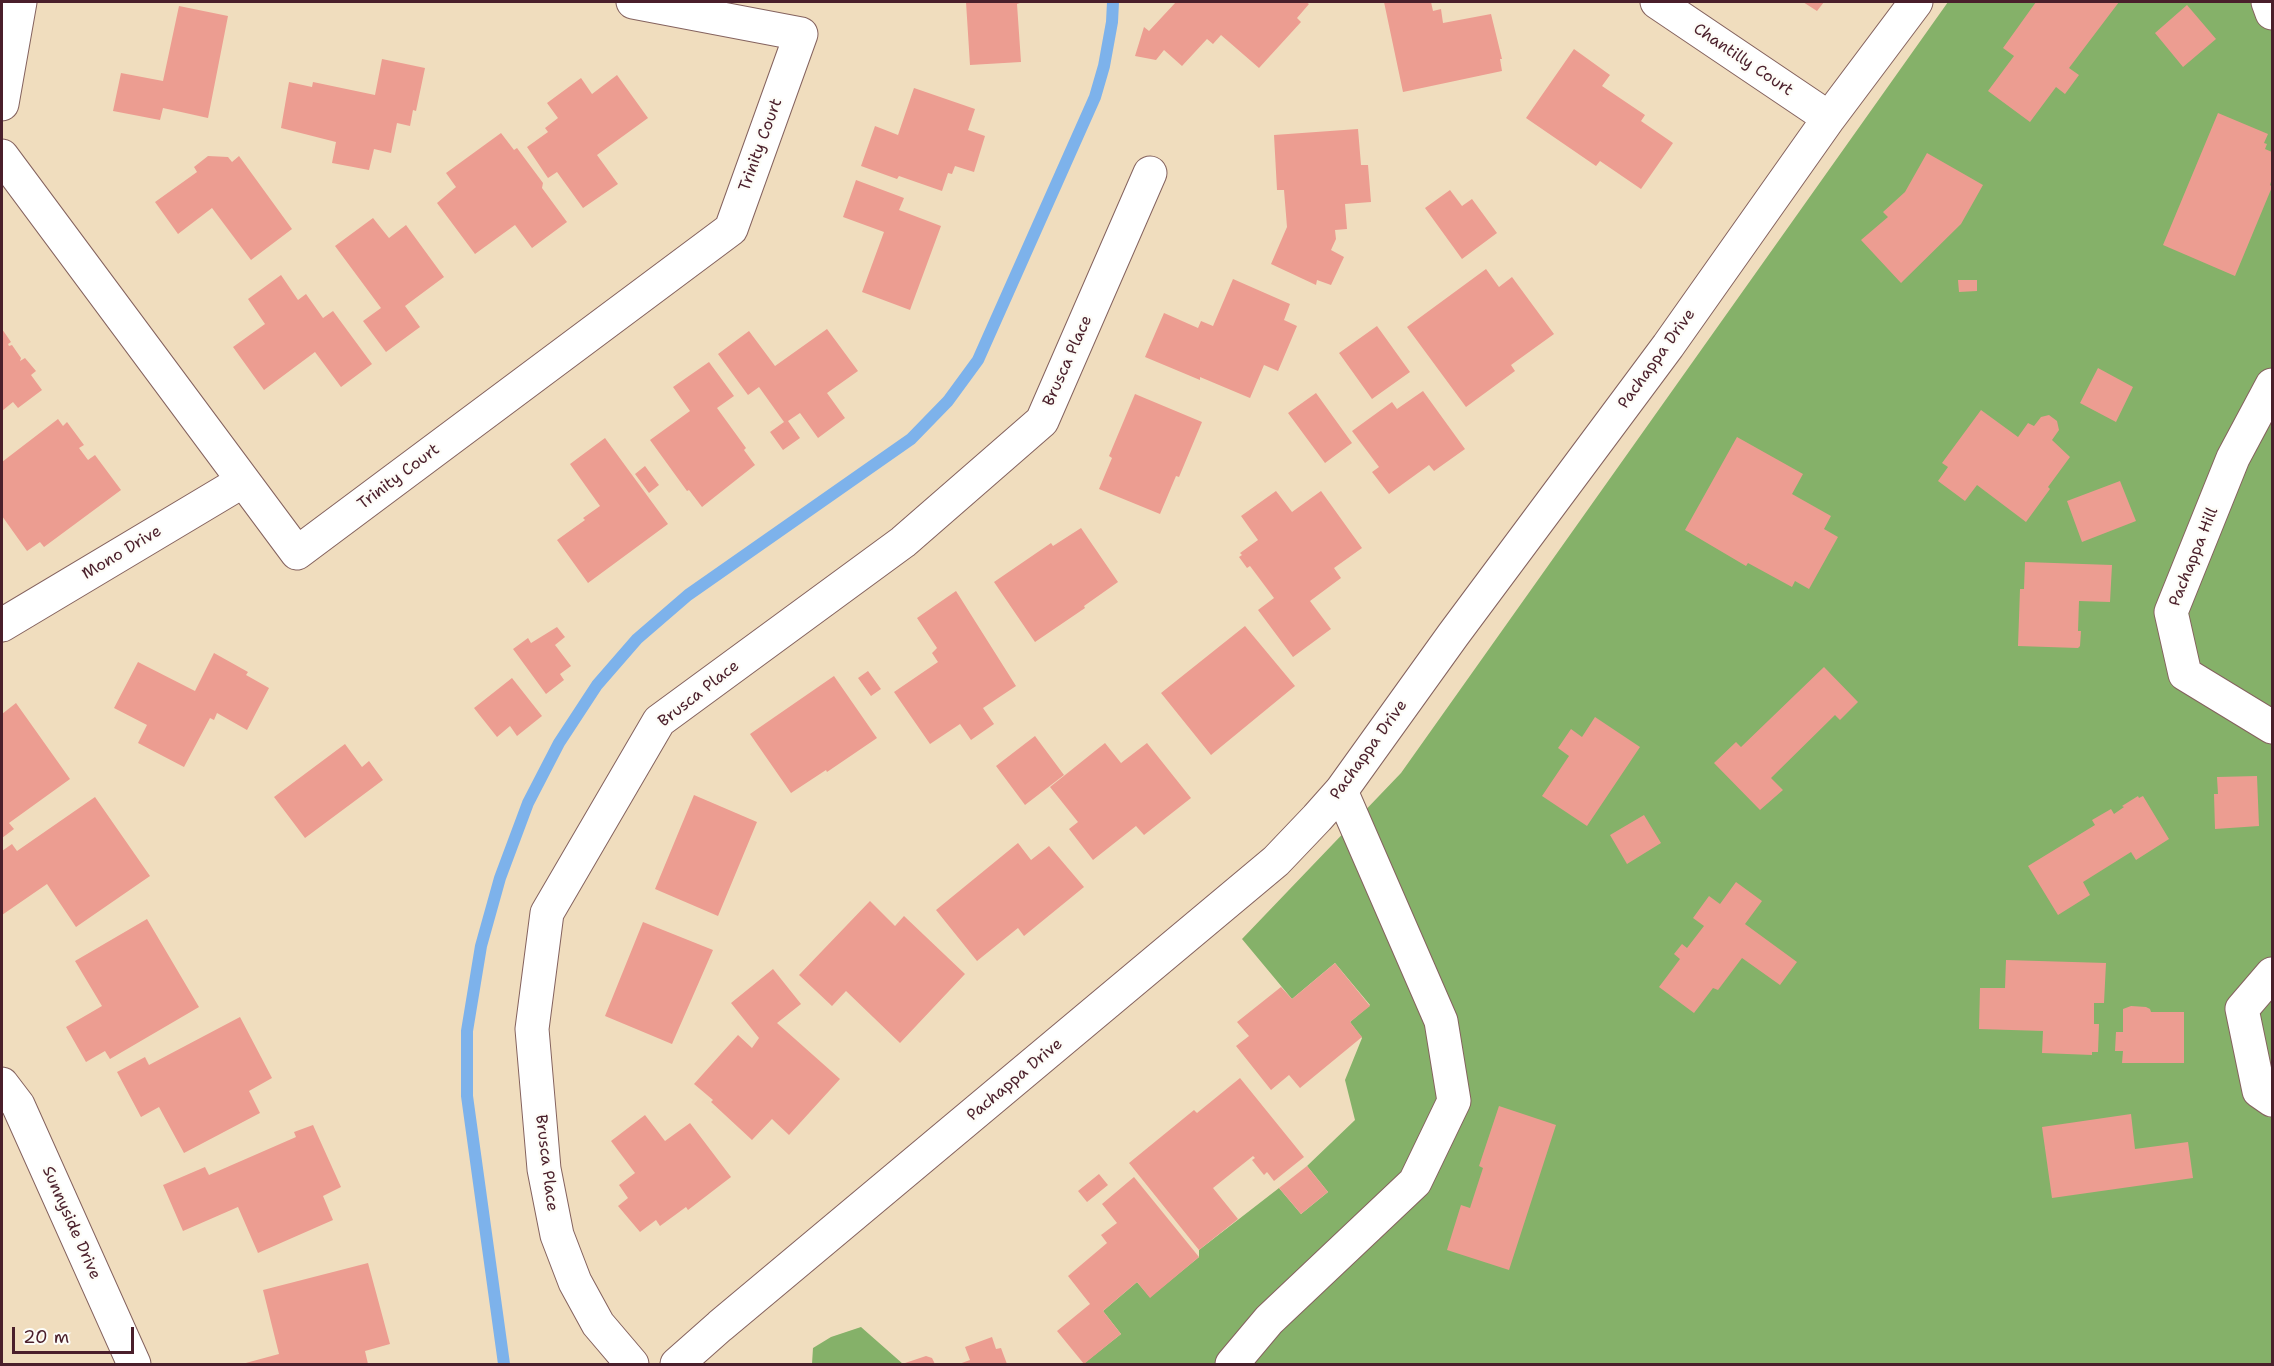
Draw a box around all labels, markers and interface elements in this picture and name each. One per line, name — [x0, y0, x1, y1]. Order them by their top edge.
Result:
street label: Chantilly Court — [1689, 20, 1797, 100]
street label: Trinity Court — [735, 96, 787, 194]
street label: Pachappa Drive — [1614, 305, 1700, 413]
street label: Brusca Place — [1039, 313, 1097, 409]
street label: Trinity Court — [354, 440, 444, 514]
street label: Pachappa Hill — [2165, 505, 2223, 609]
street label: Mono Drive — [79, 522, 165, 584]
street label: Brusca Place — [655, 657, 743, 731]
street label: Pachappa Drive — [1326, 696, 1412, 804]
street label: Pachappa Drive — [963, 1035, 1067, 1125]
street label: Brusca Place — [531, 1114, 561, 1212]
street label: Sunnyside Drive — [37, 1163, 105, 1283]
scale bar — [15, 1315, 136, 1353]
text: 20 m — [23, 1325, 69, 1349]

